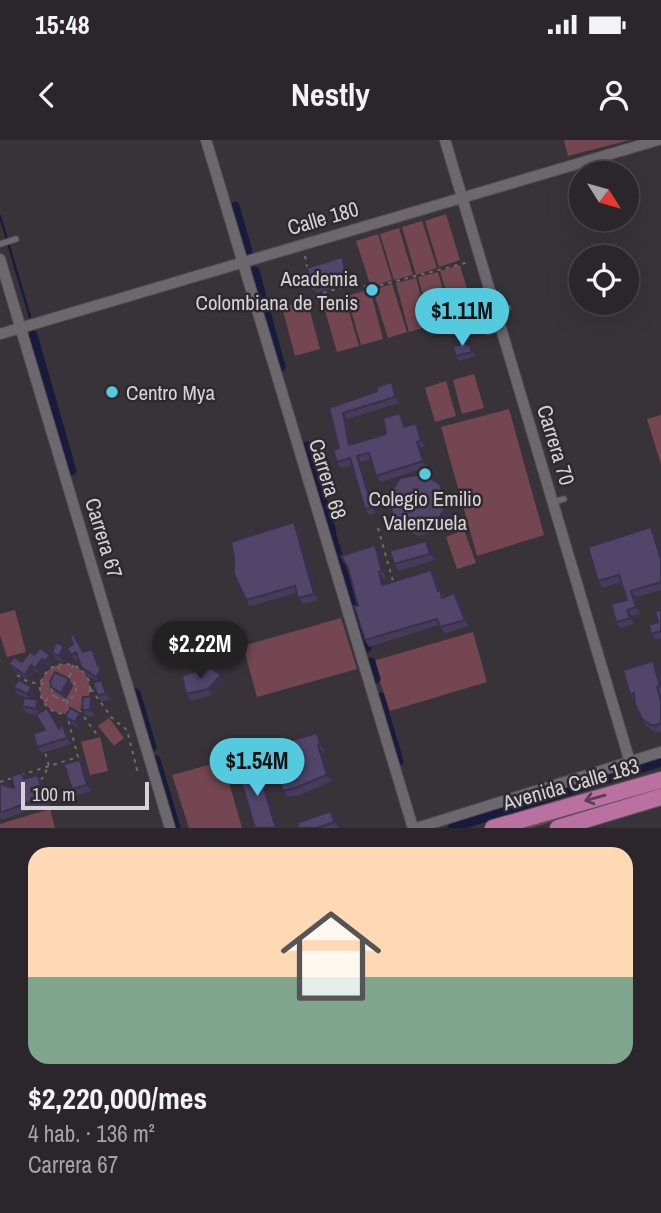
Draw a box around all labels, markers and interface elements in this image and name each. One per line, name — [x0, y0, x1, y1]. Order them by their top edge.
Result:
text: 15:48 — [35, 7, 90, 42]
text: Nestly — [291, 73, 370, 116]
icon: back — [28, 76, 66, 114]
icon: person — [595, 76, 633, 114]
north arrow — [569, 161, 639, 231]
map controls — [569, 161, 639, 315]
street label: Calle 180 — [284, 194, 362, 242]
button: locate — [569, 245, 639, 315]
place label: Academia Colombiana de Tenis — [196, 264, 358, 317]
marker: Academia Colombiana de Tenis — [364, 282, 380, 298]
pin: $1.11M — [405, 288, 519, 348]
text: $1.11M — [431, 295, 493, 326]
place label: Centro Mya — [126, 378, 215, 407]
marker: Centro Mya — [104, 384, 120, 400]
street label: Carrera 70 — [530, 401, 582, 489]
street label: Carrera 68 — [302, 435, 354, 523]
marker: Colegio Emilio Valenzuela — [417, 466, 433, 482]
place label: Colegio Emilio Valenzuela — [369, 484, 481, 537]
street label: Carrera 67 — [78, 494, 130, 582]
pin: $2.22M — [143, 622, 257, 681]
text: $2.22M — [169, 628, 231, 659]
pin: $1.54M — [200, 738, 314, 798]
text: $1.54M — [226, 745, 288, 776]
street label: Avenida Calle 183 — [499, 751, 642, 818]
scale bar — [21, 779, 149, 811]
text: 100 m — [32, 781, 75, 807]
one-way arrow — [585, 793, 607, 806]
icon: home — [268, 893, 394, 1019]
text: $2,220,000/mes — [28, 1078, 207, 1118]
text: 4 hab. · 136 m² — [28, 1118, 155, 1149]
text: Carrera 67 — [28, 1149, 118, 1180]

